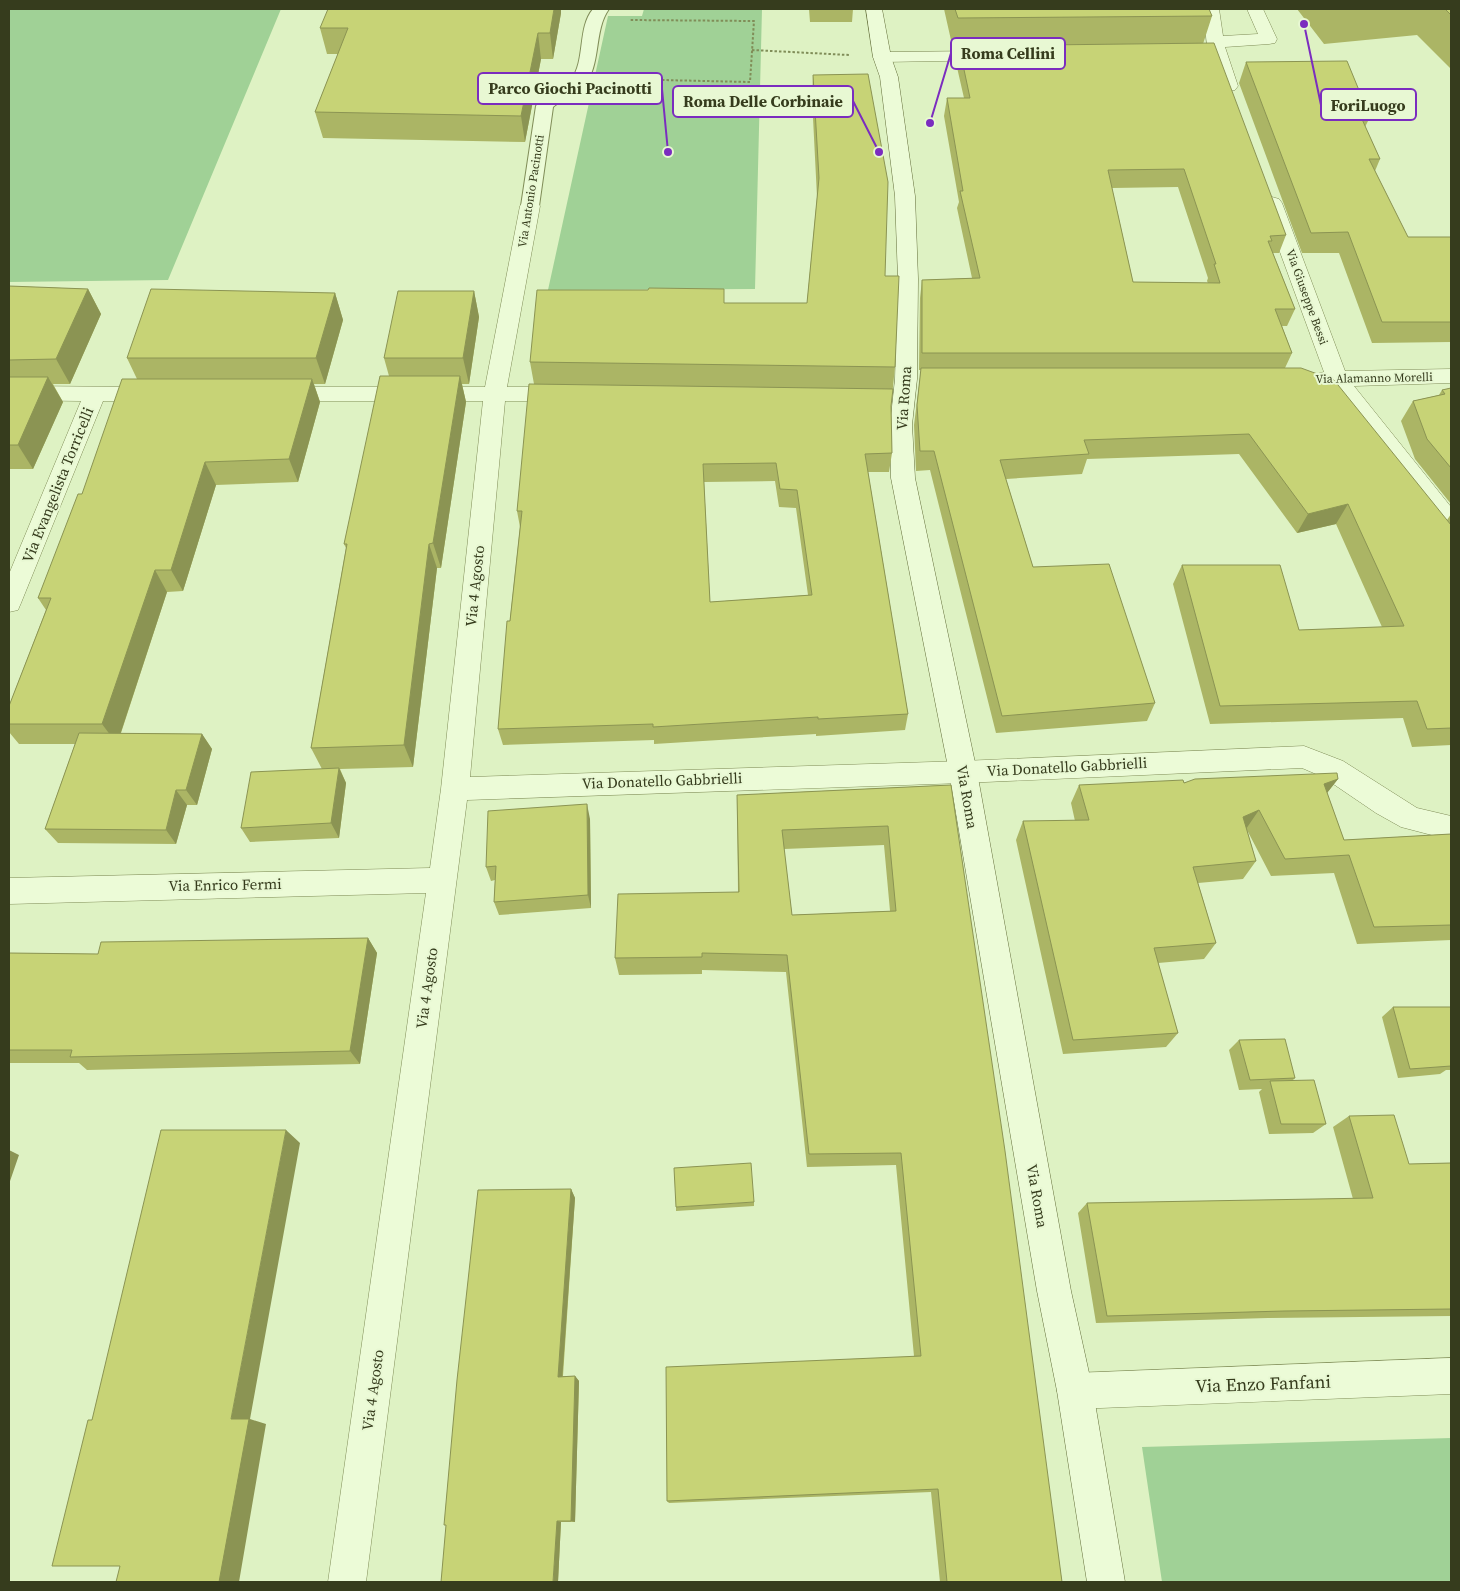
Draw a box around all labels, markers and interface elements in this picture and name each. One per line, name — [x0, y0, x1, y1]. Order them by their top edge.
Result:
callout: Roma Cellini — [951, 38, 1065, 69]
text: Roma Cellini — [961, 42, 1055, 64]
callout: Parco Giochi Pacinotti — [478, 73, 662, 104]
text: Parco Giochi Pacinotti — [488, 77, 652, 99]
callout: Roma Delle Corbinaie — [673, 86, 853, 117]
callout: ForiLuogo — [1321, 89, 1416, 120]
text: Roma Delle Corbinaie — [683, 90, 843, 112]
text: ForiLuogo — [1330, 94, 1406, 116]
street label: Via Antonio Pacinotti — [514, 133, 548, 249]
street label: Via Giuseppe Bessi — [1282, 247, 1332, 347]
street label: Via Roma — [891, 365, 916, 431]
street label: Via Alamanno Morelli — [1315, 369, 1433, 387]
street label: Via Evangelista Torricelli — [17, 404, 98, 566]
street label: Via 4 Agosto — [460, 544, 489, 628]
street label: Via Donatello Gabbrielli — [986, 752, 1148, 781]
street label: Via Roma — [952, 763, 983, 831]
street label: Via Donatello Gabbrielli — [581, 767, 743, 794]
street label: Via Enrico Fermi — [168, 873, 282, 896]
street label: Via 4 Agosto — [410, 946, 443, 1030]
street label: Via Roma — [1022, 1162, 1053, 1230]
street label: Via 4 Agosto — [356, 1348, 389, 1432]
street label: Via Enzo Fanfani — [1195, 1369, 1331, 1398]

